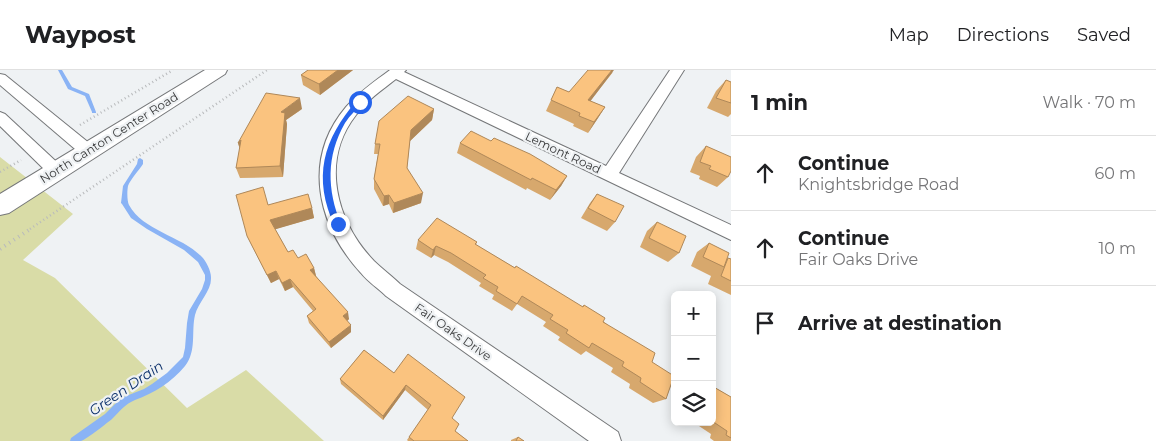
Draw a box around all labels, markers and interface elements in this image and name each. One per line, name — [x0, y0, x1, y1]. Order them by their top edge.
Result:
text: Waypost — [25, 20, 136, 49]
text: Map — [889, 24, 929, 46]
text: Directions — [957, 24, 1049, 46]
text: Saved — [1077, 24, 1131, 46]
street label: North Canton Center Road — [37, 89, 181, 186]
text: 1 min — [751, 90, 808, 115]
route start — [349, 91, 372, 114]
text: Walk · 70 m — [1043, 93, 1136, 112]
street label: Lemont Road — [523, 128, 604, 177]
text: Continue — [798, 152, 889, 175]
icon: ahead — [751, 159, 779, 187]
text: 60 m — [1094, 164, 1136, 183]
text: Knightsbridge Road — [798, 175, 959, 194]
route end — [327, 213, 350, 236]
text: Continue — [798, 227, 889, 250]
icon: ahead — [751, 234, 779, 262]
text: 10 m — [1098, 239, 1136, 258]
text: Fair Oaks Drive — [798, 250, 918, 269]
map controls — [671, 291, 716, 426]
button: + — [671, 291, 716, 336]
street label: Fair Oaks Drive — [412, 300, 495, 364]
icon: arrive — [751, 309, 779, 337]
text: Arrive at destination — [798, 312, 1002, 335]
button: − — [671, 336, 716, 381]
water label: Green Drain — [85, 356, 167, 420]
button: layers — [671, 381, 716, 426]

